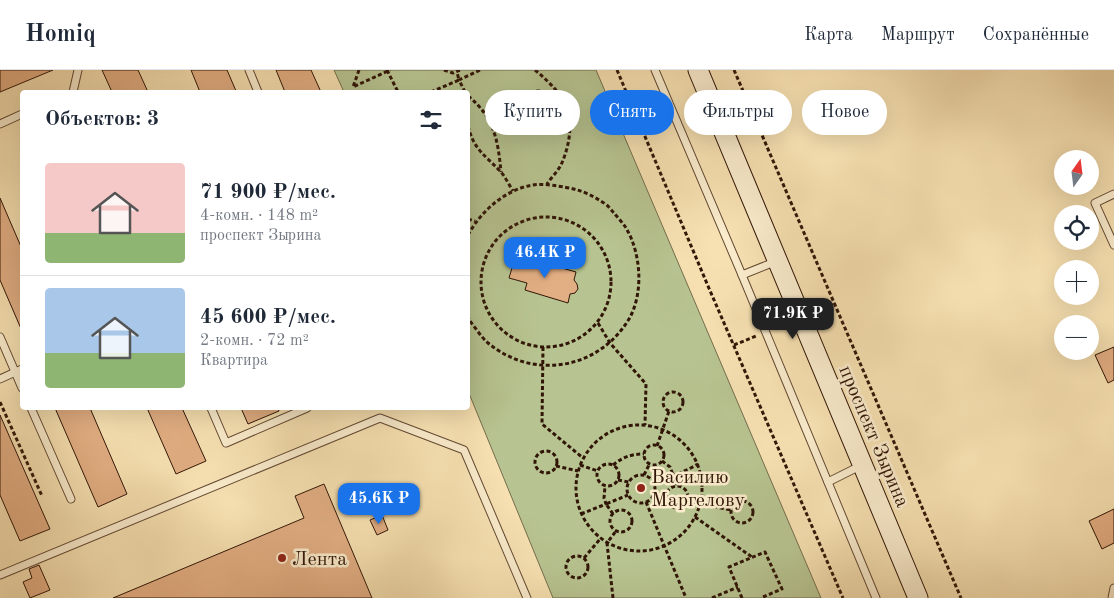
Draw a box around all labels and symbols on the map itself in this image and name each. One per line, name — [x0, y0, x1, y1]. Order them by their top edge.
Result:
north arrow — [1054, 150, 1099, 195]
pin: 46.4K ₽ — [499, 236, 591, 279]
pin: 71.9K ₽ — [747, 298, 839, 340]
street label: проспект Зырина — [834, 363, 912, 511]
place label: Василию Маргелову — [651, 468, 745, 511]
pin: 45.6K ₽ — [333, 482, 425, 525]
marker: Василию Маргелову — [635, 482, 647, 494]
place label: Лента — [292, 550, 347, 570]
marker: Лента — [276, 552, 288, 564]

